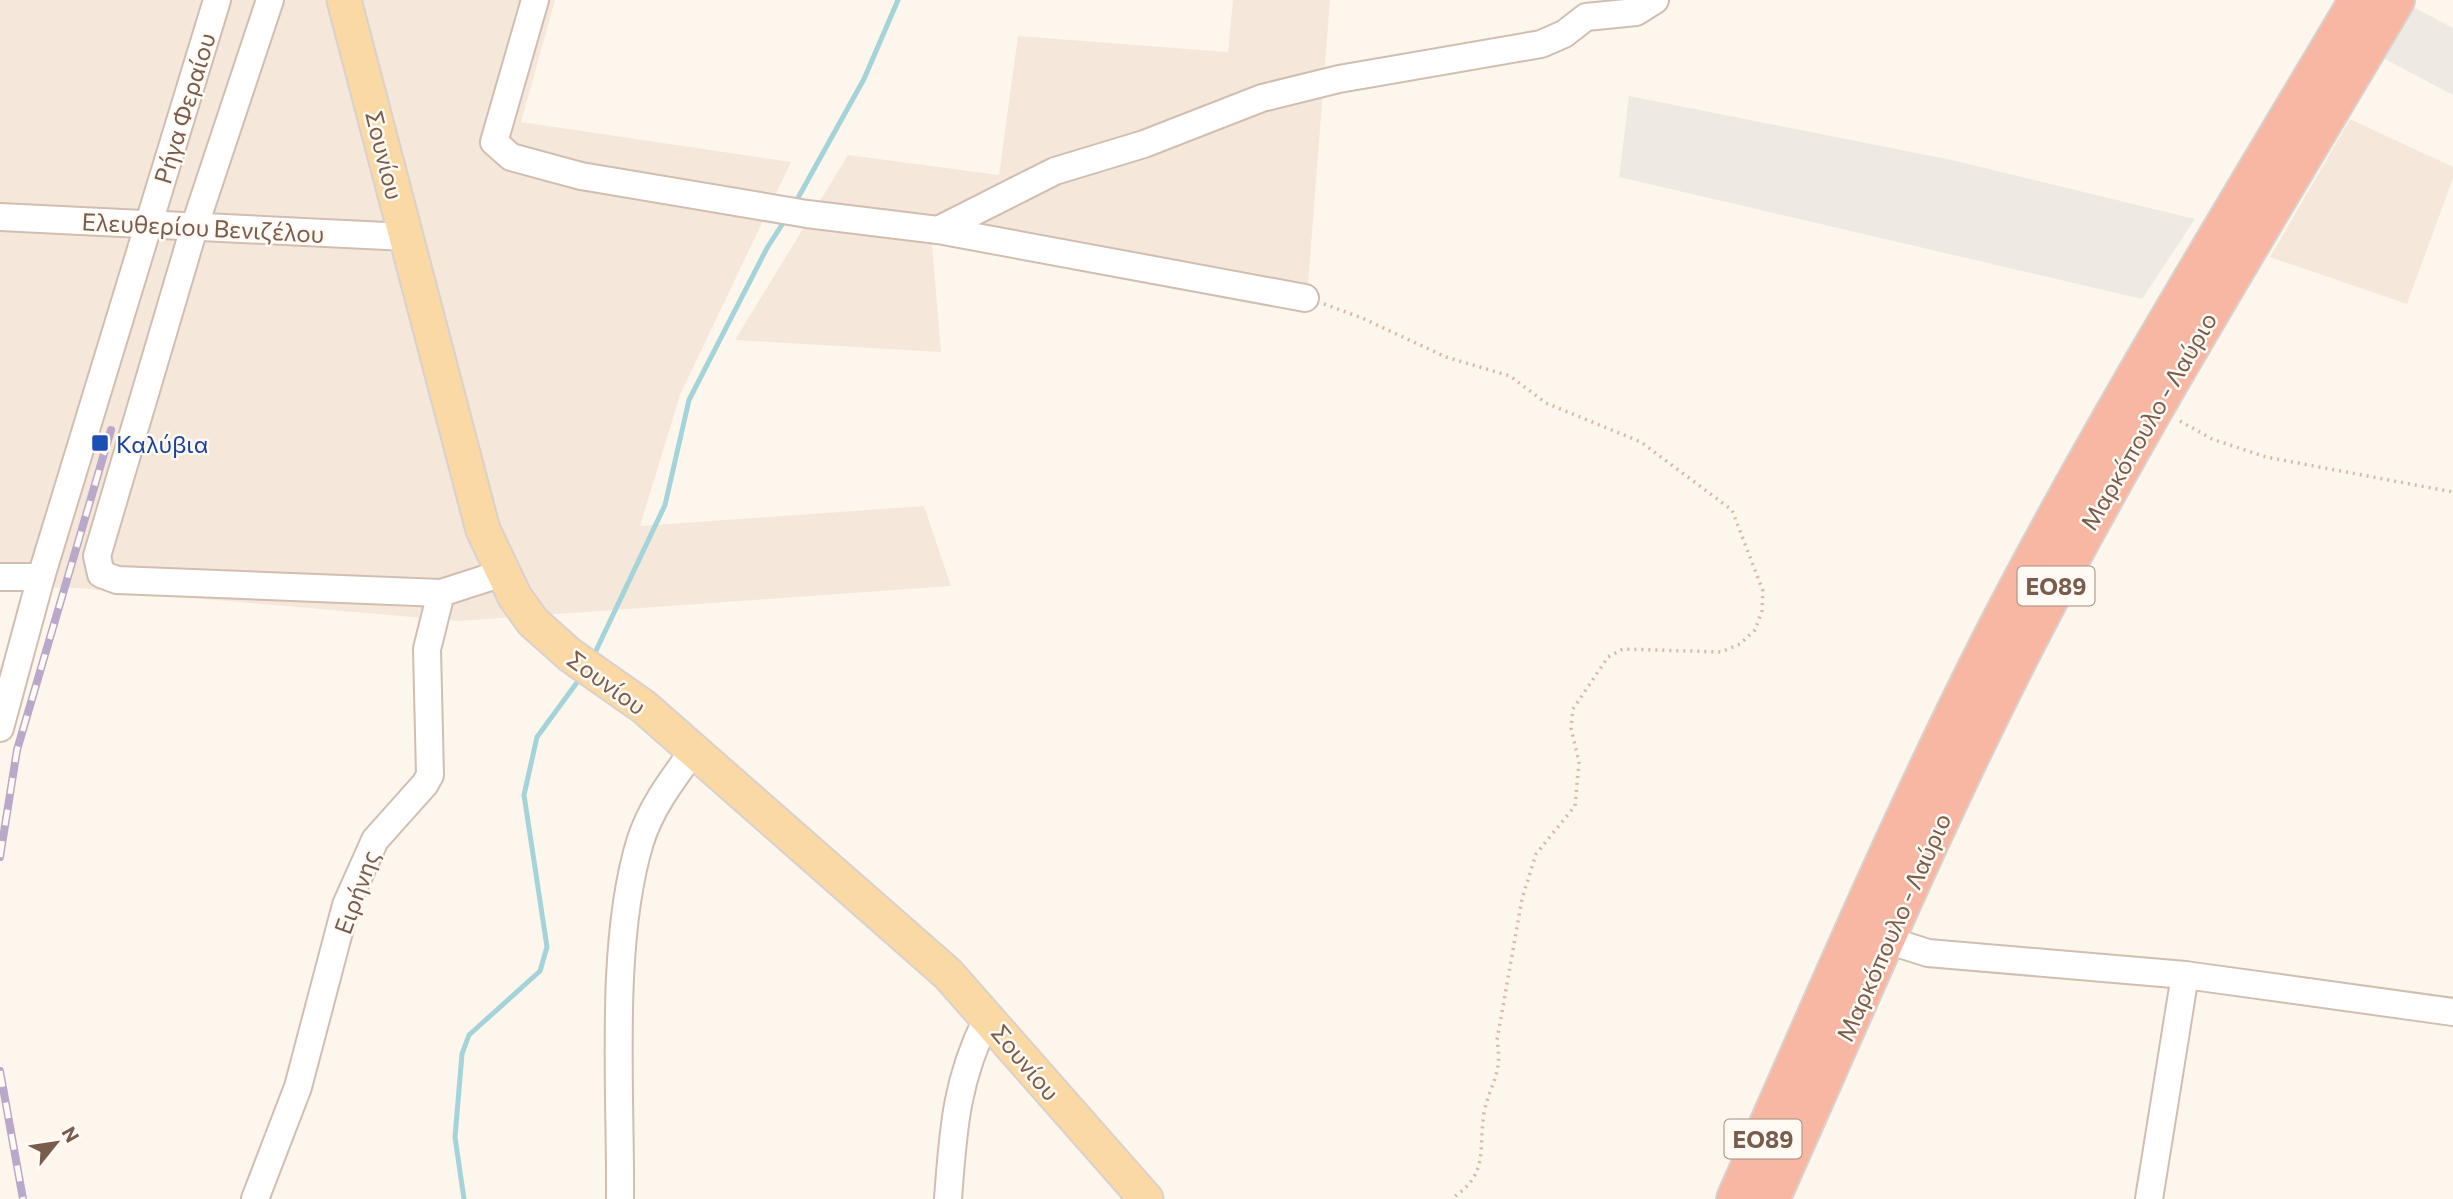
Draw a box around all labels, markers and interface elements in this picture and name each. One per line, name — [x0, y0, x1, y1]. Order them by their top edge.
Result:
street label: Ρήγα Φεραίου — [147, 29, 221, 187]
street label: Σουνίου — [360, 108, 410, 202]
street label: Ελευθερίου Βενιζέλου — [81, 206, 325, 248]
street label: Μαρκόπουλο - Λαύριο — [2074, 307, 2222, 535]
place label: Καλύβια — [116, 429, 208, 458]
marker: Καλύβια — [90, 433, 110, 453]
road number: ΕΟ89 — [2018, 566, 2094, 606]
street label: Σουνίου — [562, 644, 652, 720]
street label: Μαρκόπουλο - Λαύριο — [1830, 808, 1956, 1046]
street label: Ειρήνης — [328, 846, 384, 938]
street label: Σουνίου — [986, 1018, 1066, 1106]
north arrow — [21, 1108, 91, 1178]
road number: ΕΟ89 — [1724, 1120, 1802, 1158]
text: N — [58, 1122, 85, 1146]

